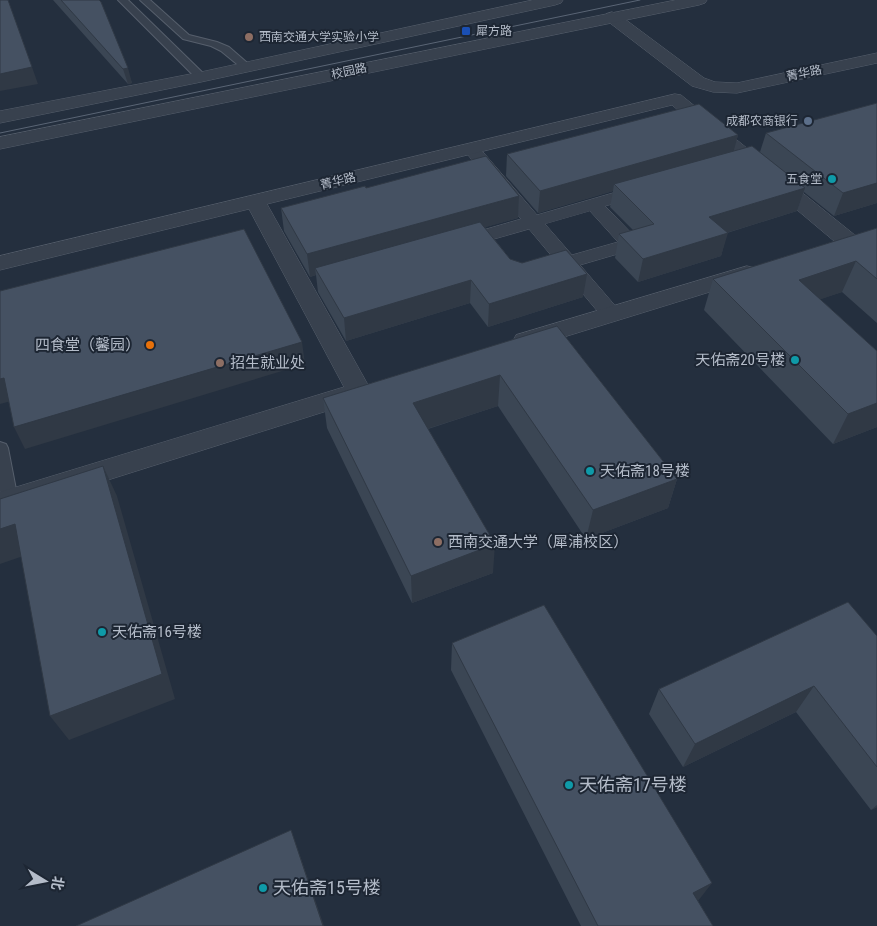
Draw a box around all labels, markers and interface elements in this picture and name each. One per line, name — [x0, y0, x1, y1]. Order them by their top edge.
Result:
place label: 犀方路 — [476, 24, 512, 38]
marker: 犀方路 — [460, 25, 472, 37]
place label: 西南交通大学实验小学 — [259, 30, 379, 44]
marker: 西南交通大学实验小学 — [243, 31, 255, 43]
street label: 校园路 — [330, 60, 368, 82]
street label: 菁华路 — [785, 62, 823, 84]
place label: 成都农商银行 — [726, 114, 798, 128]
marker: 成都农商银行 — [802, 115, 814, 127]
street label: 菁华路 — [319, 170, 357, 192]
place label: 五食堂 — [786, 172, 822, 186]
marker: 五食堂 — [826, 173, 838, 185]
place label: 四食堂（馨园） — [35, 336, 140, 354]
marker: 四食堂（馨园） — [144, 339, 156, 351]
place label: 天佑斋20号楼 — [695, 351, 785, 369]
place label: 招生就业处 — [230, 354, 305, 372]
marker: 天佑斋20号楼 — [789, 354, 801, 366]
marker: 招生就业处 — [214, 357, 226, 369]
place label: 天佑斋18号楼 — [600, 462, 690, 480]
marker: 天佑斋18号楼 — [584, 465, 596, 477]
place label: 西南交通大学（犀浦校区） — [448, 533, 628, 551]
marker: 西南交通大学（犀浦校区） — [432, 536, 444, 548]
place label: 天佑斋16号楼 — [112, 623, 202, 641]
marker: 天佑斋16号楼 — [96, 626, 108, 638]
place label: 天佑斋17号楼 — [579, 774, 687, 795]
marker: 天佑斋17号楼 — [563, 779, 575, 791]
north arrow — [20, 856, 70, 906]
text: 北 — [49, 875, 67, 892]
place label: 天佑斋15号楼 — [273, 877, 381, 898]
marker: 天佑斋15号楼 — [257, 882, 269, 894]

